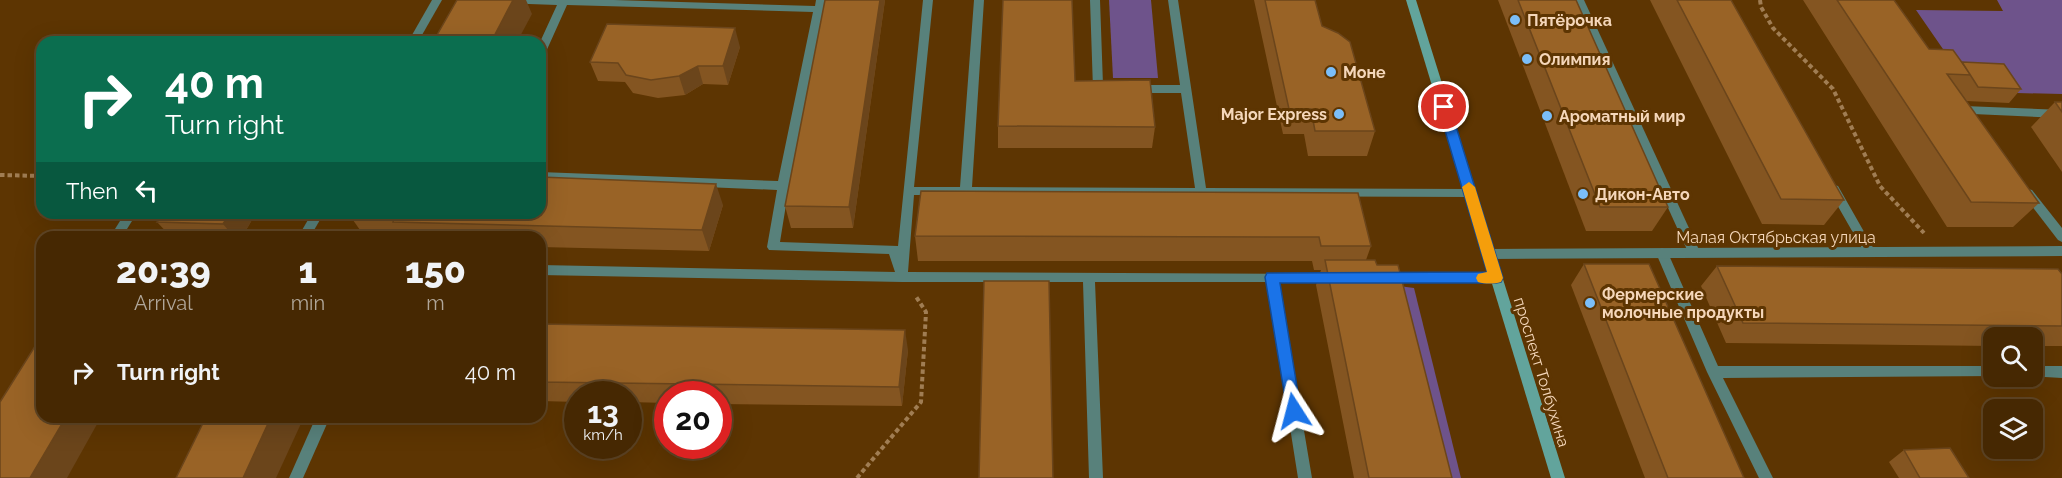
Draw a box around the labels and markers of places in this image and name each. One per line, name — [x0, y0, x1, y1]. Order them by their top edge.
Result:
place label: Пятёрочка — [1527, 11, 1612, 30]
marker: Пятёрочка — [1508, 13, 1522, 27]
place label: Олимпия — [1539, 50, 1610, 69]
marker: Олимпия — [1520, 52, 1534, 66]
place label: Моне — [1343, 63, 1386, 82]
marker: Моне — [1324, 65, 1338, 79]
pin — [1418, 81, 1469, 132]
place label: Major Express — [1221, 105, 1327, 124]
marker: Major Express — [1332, 107, 1346, 121]
place label: Ароматный мир — [1559, 107, 1685, 126]
marker: Ароматный мир — [1540, 109, 1554, 123]
place label: Дикон-Авто — [1595, 185, 1690, 204]
marker: Дикон-Авто — [1576, 187, 1590, 201]
place label: Фермерские молочные продукты — [1602, 285, 1764, 322]
marker: Фермерские молочные продукты — [1583, 296, 1597, 310]

